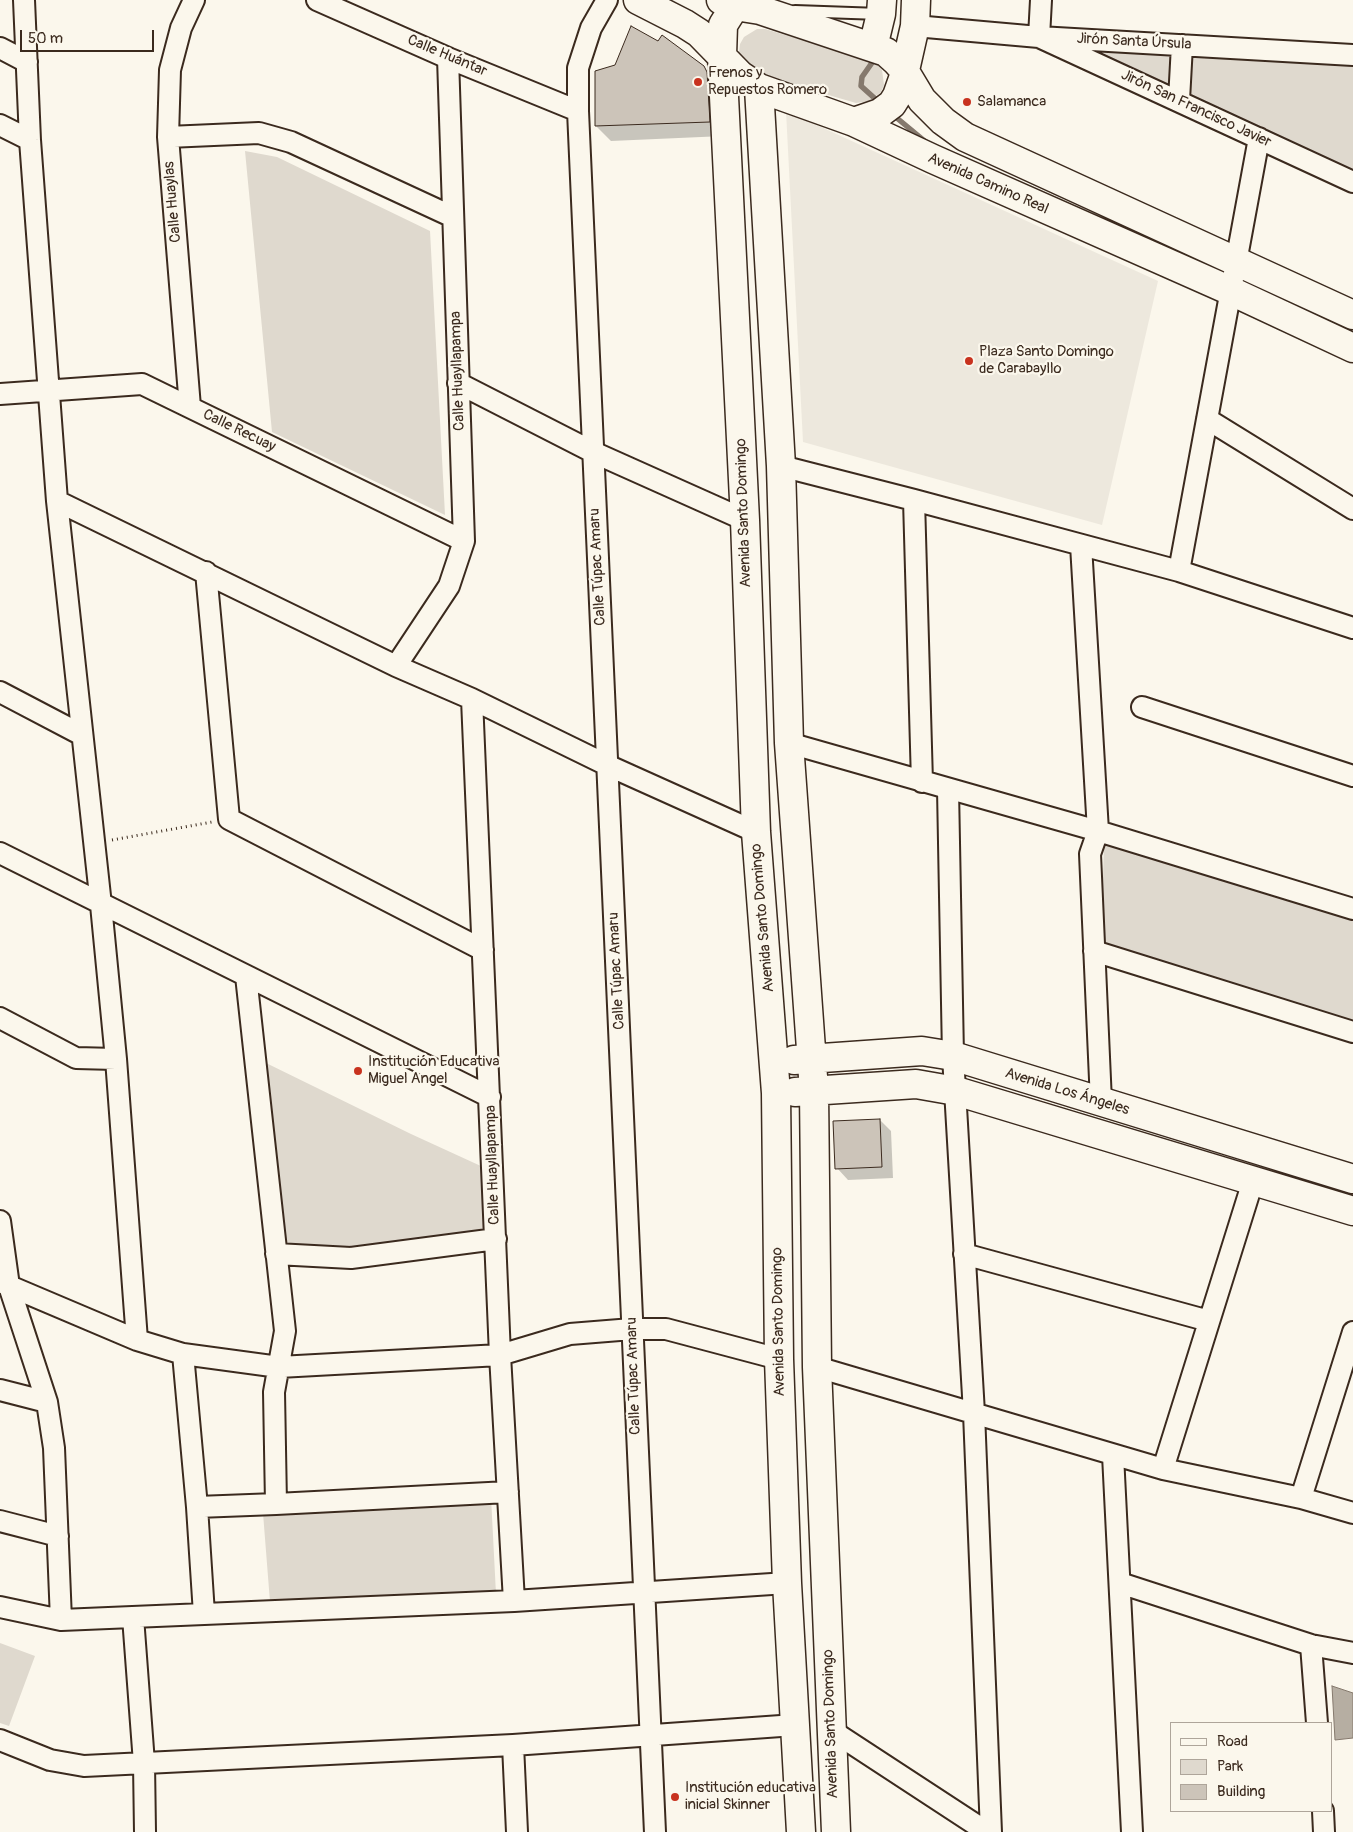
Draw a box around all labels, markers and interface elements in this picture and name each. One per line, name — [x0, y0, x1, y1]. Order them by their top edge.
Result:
scale bar — [22, 20, 156, 52]
text: 50 m — [28, 29, 63, 48]
street label: Jirón Santa Úrsula — [1076, 30, 1192, 54]
street label: Calle Huántar — [404, 31, 490, 81]
place label: Frenos y Repuestos Romero — [708, 64, 827, 99]
street label: Jirón San Francisco Javier — [1118, 66, 1274, 152]
marker: Frenos y Repuestos Romero — [692, 76, 704, 88]
place label: Salamanca — [977, 93, 1046, 111]
marker: Salamanca — [961, 96, 973, 108]
street label: Avenida Camino Real — [925, 149, 1051, 219]
street label: Calle Huaylas — [160, 161, 186, 243]
street label: Calle Huayllapampa — [447, 311, 469, 431]
place label: Plaza Santo Domingo de Carabayllo — [979, 343, 1114, 378]
marker: Plaza Santo Domingo de Carabayllo — [963, 355, 975, 367]
street label: Calle Recuay — [200, 406, 278, 456]
street label: Avenida Santo Domingo — [732, 438, 756, 588]
street label: Calle Túpac Amaru — [586, 508, 610, 626]
street label: Avenida Santo Domingo — [748, 843, 778, 993]
street label: Calle Túpac Amaru — [605, 912, 629, 1030]
place label: Institución Educativa Miguel Angel — [368, 1053, 499, 1088]
marker: Institución Educativa Miguel Angel — [352, 1065, 364, 1077]
street label: Avenida Los Ángeles — [1003, 1065, 1131, 1119]
street label: Calle Huayllapampa — [482, 1105, 504, 1225]
street label: Avenida Santo Domingo — [769, 1247, 789, 1397]
street label: Calle Túpac Amaru — [623, 1317, 645, 1435]
street label: Avenida Santo Domingo — [819, 1649, 843, 1799]
legend — [1170, 1722, 1333, 1812]
text: Road — [1217, 1732, 1248, 1751]
text: Park — [1217, 1757, 1243, 1776]
place label: Institución educativa inicial Skinner — [685, 1779, 816, 1814]
text: Building — [1217, 1782, 1265, 1801]
marker: Institución educativa inicial Skinner — [669, 1791, 681, 1803]

